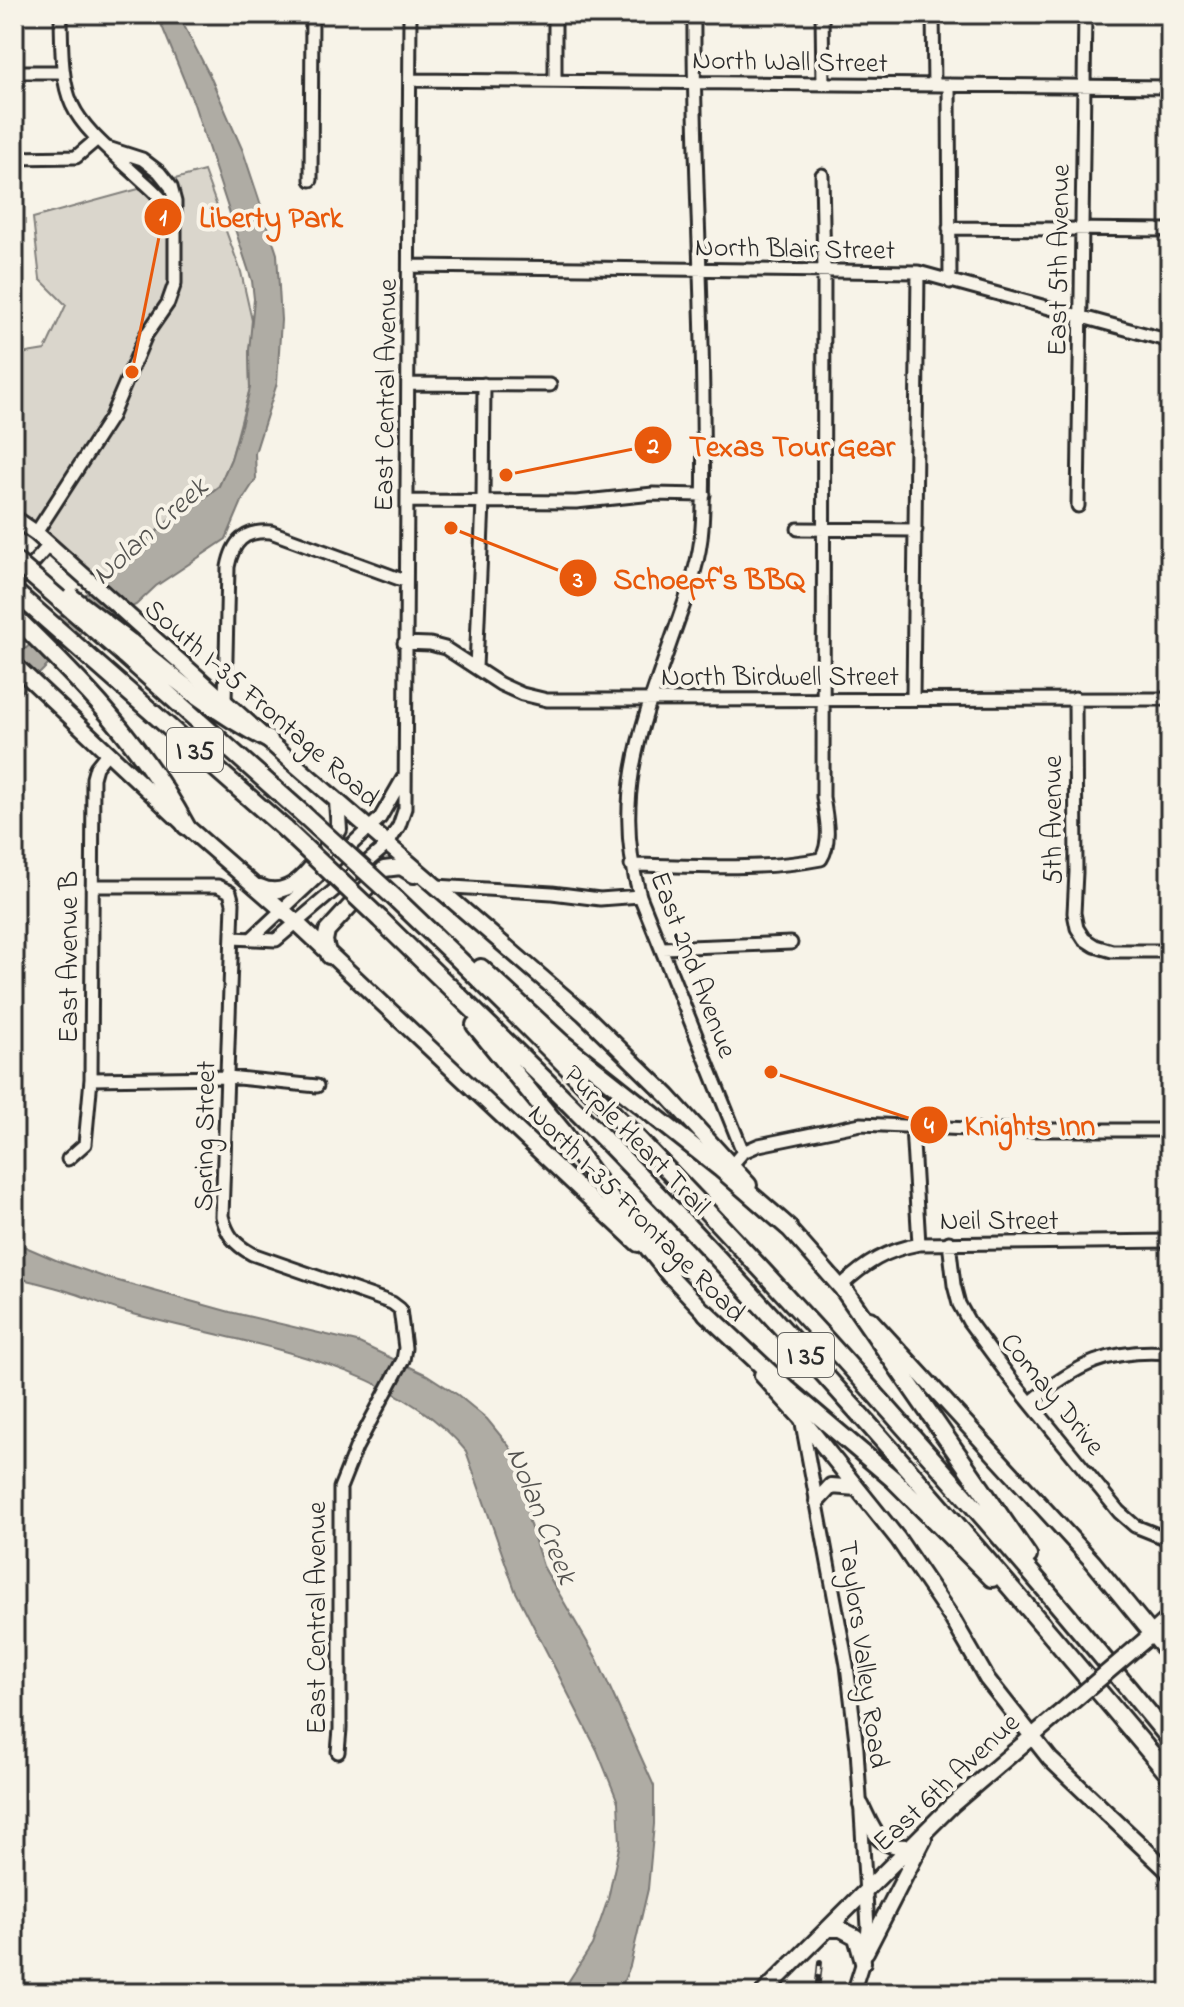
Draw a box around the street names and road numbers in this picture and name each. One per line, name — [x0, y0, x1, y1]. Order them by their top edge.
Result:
street label: North Wall Street — [692, 41, 888, 86]
street label: East 5th Avenue — [1038, 163, 1083, 357]
street label: North Blair Street — [695, 228, 895, 273]
street label: East Central Avenue — [365, 278, 410, 512]
street label: South I-35 Frontage Road — [134, 591, 388, 819]
street label: North Birdwell Street — [661, 658, 899, 699]
road number: I 35 — [167, 728, 223, 772]
street label: 5th Avenue — [1034, 755, 1075, 885]
street label: East 2nd Avenue — [637, 866, 746, 1065]
street label: East Avenue B — [50, 871, 91, 1043]
street label: Purple Heart Trail — [553, 1057, 718, 1226]
street label: Spring Street — [185, 1060, 228, 1212]
street label: North I-35 Frontage Road — [517, 1096, 754, 1333]
street label: Neil Street — [940, 1202, 1058, 1243]
street label: Comay Drive — [989, 1325, 1114, 1466]
road number: I 35 — [778, 1333, 834, 1377]
street label: East Central Avenue — [298, 1501, 339, 1735]
street label: Taylors Valley Road — [825, 1538, 898, 1771]
street label: East 6th Avenue — [864, 1704, 1031, 1863]

